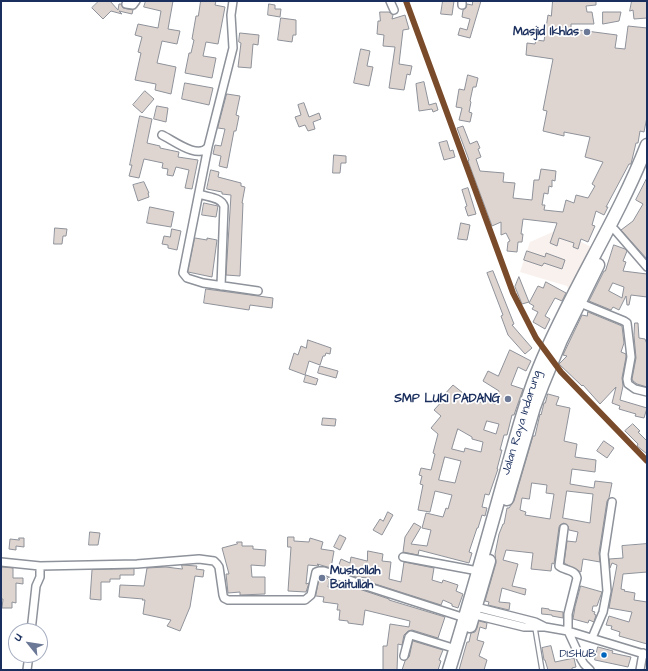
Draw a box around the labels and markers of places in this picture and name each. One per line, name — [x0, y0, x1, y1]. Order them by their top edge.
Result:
place label: Masjid Ikhlas — [513, 25, 579, 39]
marker: Masjid Ikhlas — [582, 27, 592, 37]
place label: SMP LUKI PADANG — [394, 392, 500, 406]
marker: SMP LUKI PADANG — [503, 394, 513, 404]
place label: Mushollah Baitullah — [330, 564, 381, 592]
marker: Mushollah Baitullah — [317, 573, 327, 583]
place label: DISHUB — [559, 648, 596, 662]
marker: DISHUB — [599, 650, 609, 660]

